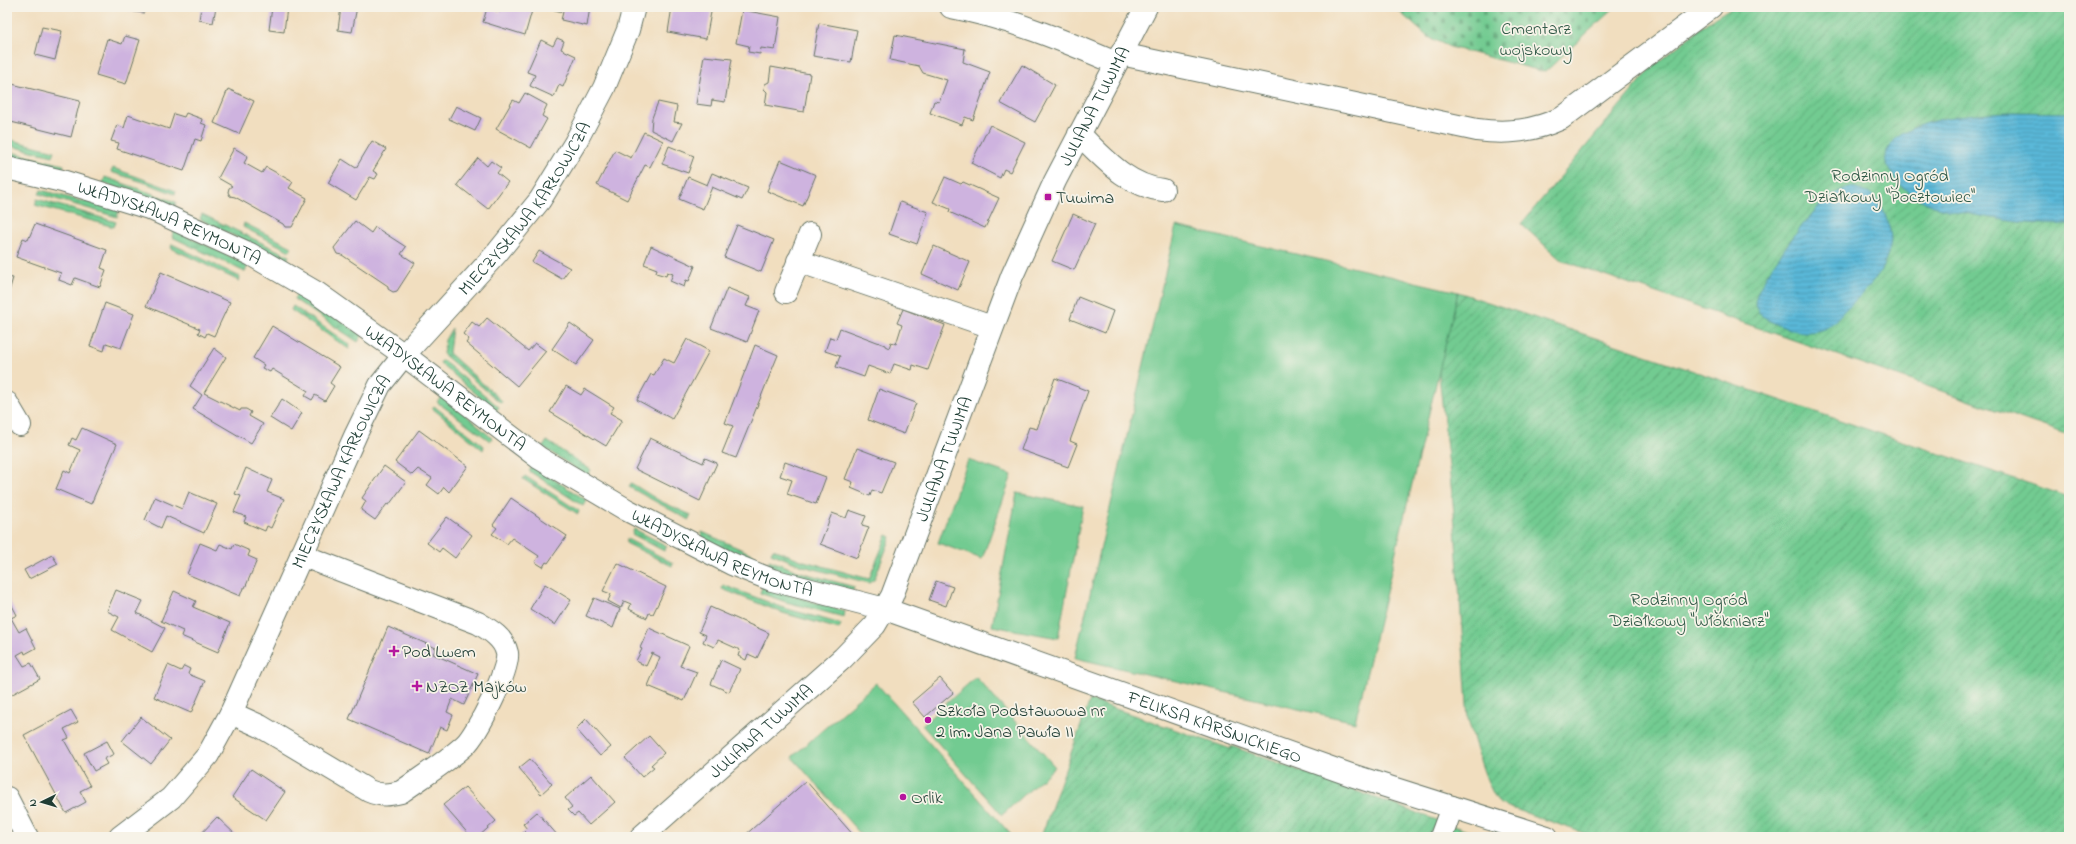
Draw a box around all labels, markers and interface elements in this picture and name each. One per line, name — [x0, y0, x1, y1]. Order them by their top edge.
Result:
park label: Cmentarz wojskowy — [1500, 17, 1572, 64]
street label: JULIANA TUWIMA — [1054, 43, 1138, 172]
street label: MIECZYSŁAWA KARŁOWICZA — [453, 118, 599, 302]
park label: Rodzinny Ogród Działkowy "Pocztowiec" — [1804, 164, 1975, 211]
street label: WŁADYSŁAWA REYMONTA — [74, 176, 266, 273]
place label: Tuwima — [1056, 186, 1114, 212]
marker: Tuwima — [1043, 192, 1053, 202]
street label: WŁADYSŁAWA REYMONTA — [359, 320, 531, 459]
street label: MIECZYSŁAWA KARŁOWICZA — [286, 370, 398, 573]
street label: JULIANA TUWIMA — [910, 393, 981, 526]
street label: WŁADYSŁAWA REYMONTA — [626, 503, 815, 605]
park label: Rodzinny Ogród Działkowy "Włókniarz" — [1608, 588, 1769, 635]
place label: Pod Lwem — [402, 640, 476, 666]
marker: Pod Lwem — [389, 646, 399, 656]
place label: NZOZ Majków — [426, 675, 527, 701]
street label: JULIANA TUWIMA — [704, 679, 820, 786]
marker: NZOZ Majków — [411, 680, 423, 692]
street label: FELIKSA KARŚNICKIEGO — [1123, 685, 1305, 771]
place label: Szkoła Podstawowa nr 2 im. Jana Pawła II — [936, 699, 1106, 746]
marker: Szkoła Podstawowa nr 2 im. Jana Pawła II — [923, 715, 933, 725]
north arrow — [22, 782, 62, 822]
place label: Orlik — [911, 786, 943, 812]
marker: Orlik — [898, 792, 908, 802]
text: N — [25, 798, 41, 807]

